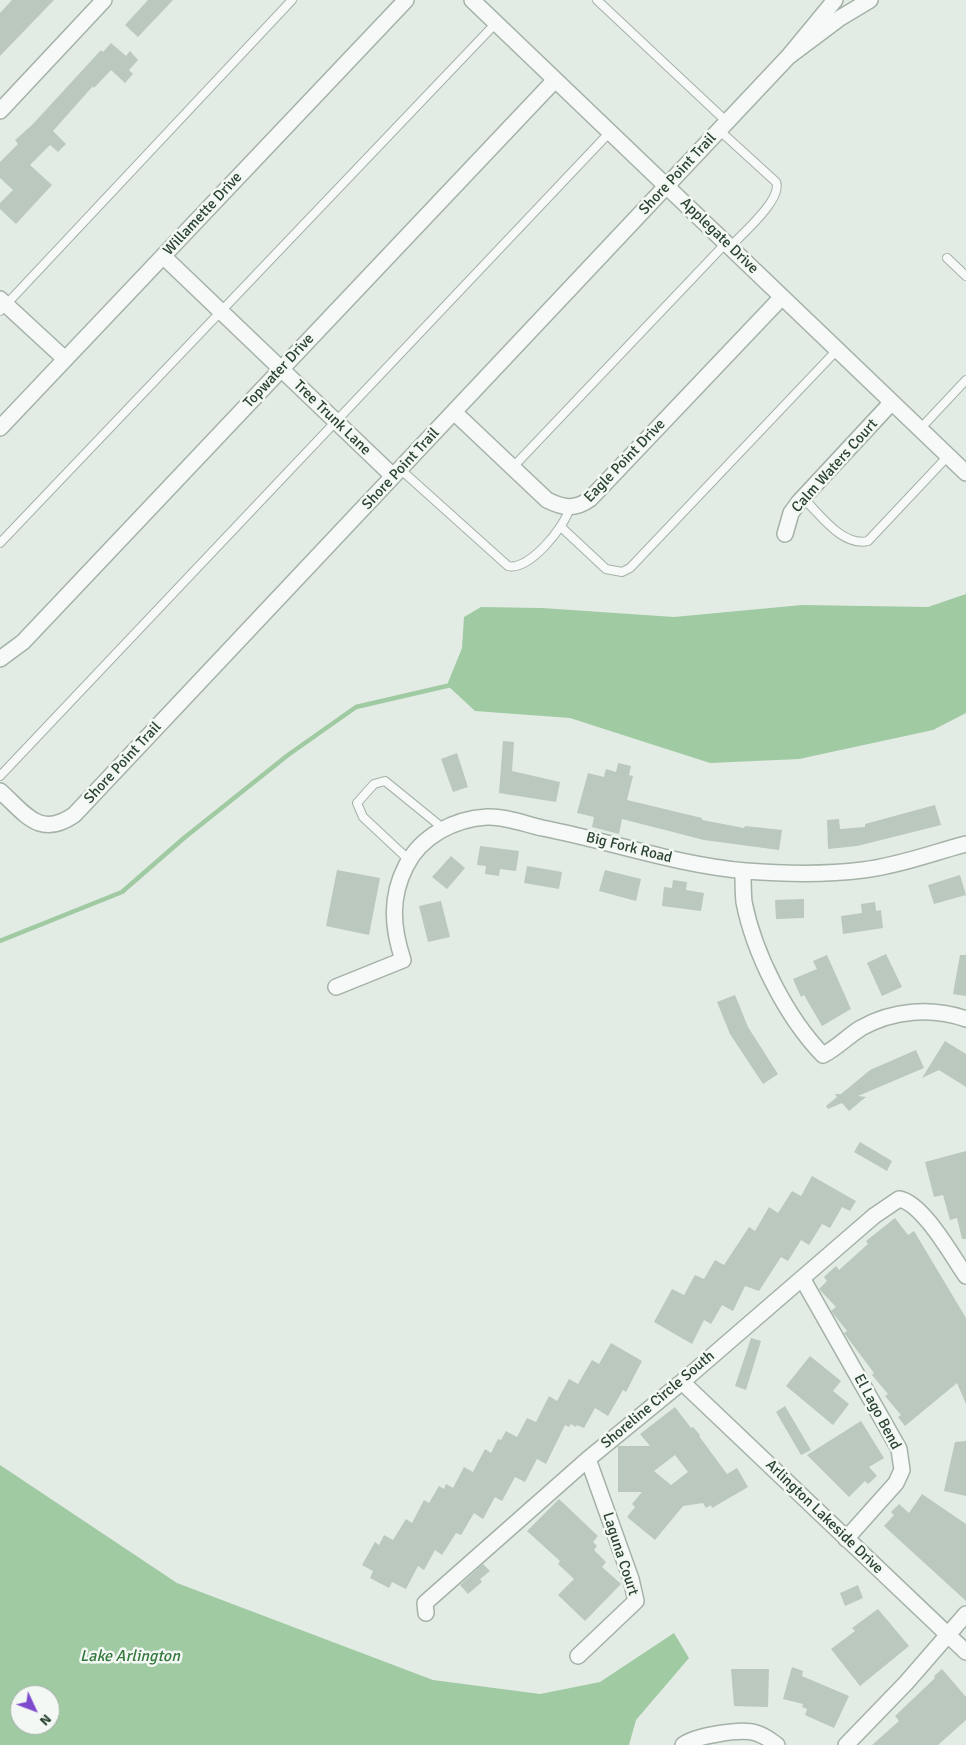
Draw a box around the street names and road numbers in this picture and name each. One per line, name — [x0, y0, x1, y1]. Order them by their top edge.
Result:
street label: Shore Point Trail — [636, 129, 720, 219]
street label: Willamette Drive — [160, 169, 246, 259]
street label: Applegate Drive — [676, 194, 762, 278]
street label: Topwater Drive — [240, 330, 318, 412]
street label: Tree Trunk Lane — [290, 377, 374, 459]
street label: Eagle Point Drive — [581, 415, 669, 507]
street label: Calm Waters Court — [788, 415, 882, 517]
street label: Shore Point Trail — [359, 424, 443, 514]
street label: Shore Point Trail — [81, 718, 165, 808]
street label: Big Fork Road — [584, 829, 674, 867]
street label: Shoreline Circle South — [598, 1347, 718, 1453]
street label: El Lago Bend — [850, 1371, 904, 1453]
street label: Arlington Lakeside Drive — [761, 1456, 887, 1578]
street label: Laguna Court — [598, 1510, 642, 1598]

